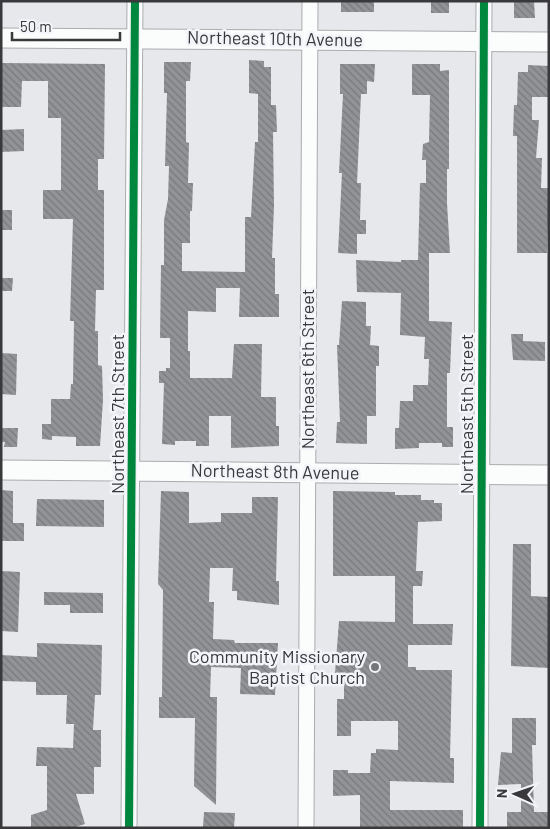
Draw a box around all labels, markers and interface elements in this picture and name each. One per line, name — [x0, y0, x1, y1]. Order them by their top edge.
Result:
scale bar — [12, 10, 120, 42]
text: 50 m — [20, 17, 52, 35]
street label: Northeast 10th Avenue — [187, 25, 363, 51]
street label: Northeast 6th Street — [296, 289, 318, 449]
street label: Northeast 7th Street — [106, 334, 128, 494]
street label: Northeast 5th Street — [455, 334, 477, 494]
street label: Northeast 8th Avenue — [190, 459, 360, 483]
place label: Community Missionary Baptist Church — [189, 645, 365, 688]
marker: Community Missionary Baptist Church — [369, 661, 381, 673]
north arrow — [490, 769, 540, 819]
text: N — [493, 789, 510, 798]

